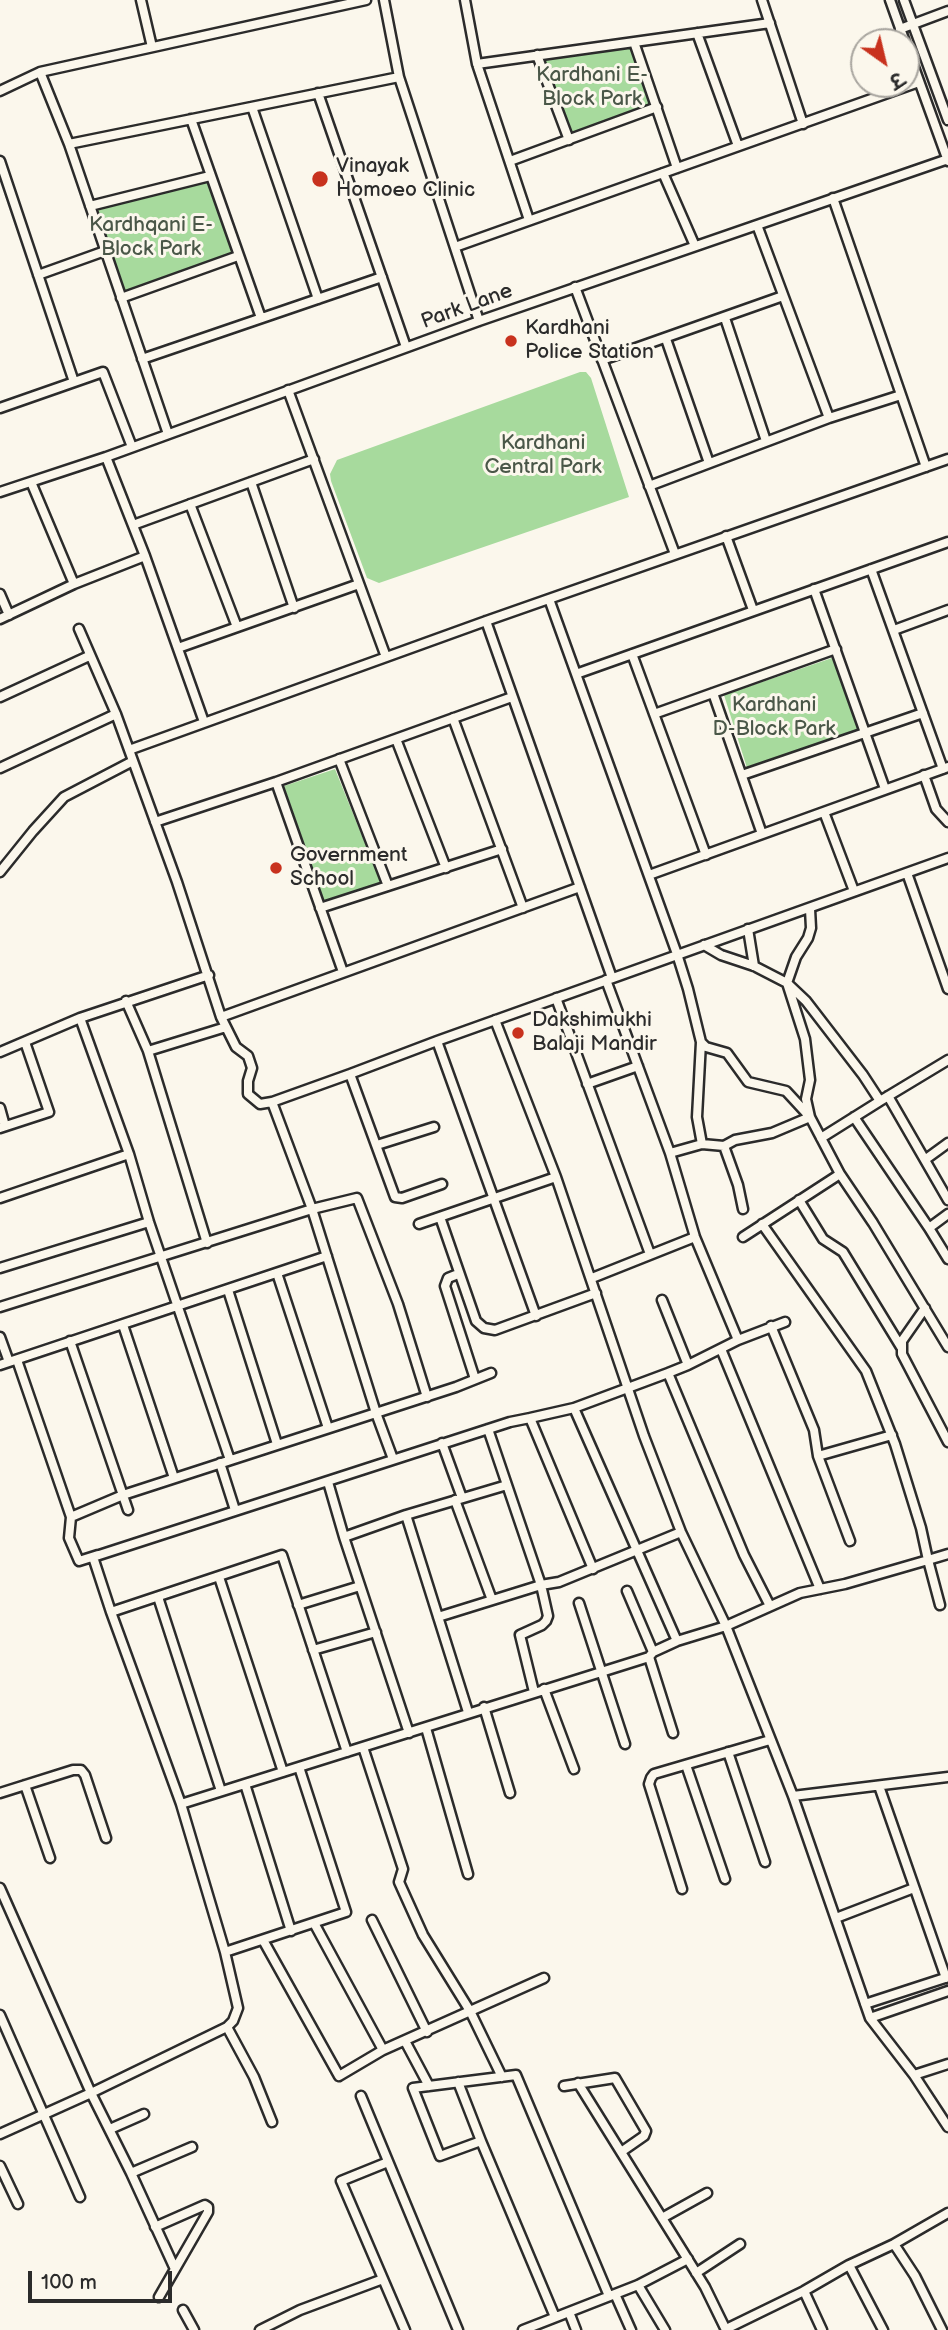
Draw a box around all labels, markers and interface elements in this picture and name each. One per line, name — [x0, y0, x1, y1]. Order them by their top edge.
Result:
north arrow — [850, 28, 920, 98]
park label: Kardhani E- Block Park — [536, 63, 648, 113]
text: उ — [884, 66, 908, 92]
place label: Vinayak Homoeo Clinic — [336, 154, 475, 204]
marker: Vinayak Homoeo Clinic — [310, 169, 330, 189]
park label: Kardhqani E- Block Park — [89, 213, 213, 263]
street label: Park Lane — [418, 279, 516, 335]
place label: Kardhani Police Station — [525, 316, 654, 366]
marker: Kardhani Police Station — [503, 333, 519, 349]
park label: Kardhani Central Park — [484, 431, 602, 481]
park label: Kardhani D-Block Park — [712, 693, 836, 743]
place label: Government School — [290, 843, 407, 893]
marker: Government School — [268, 860, 284, 876]
place label: Dakshimukhi Balaji Mandir — [532, 1008, 657, 1058]
marker: Dakshimukhi Balaji Mandir — [510, 1025, 526, 1041]
scale bar — [32, 2256, 175, 2300]
text: 100 m — [41, 2270, 97, 2295]

